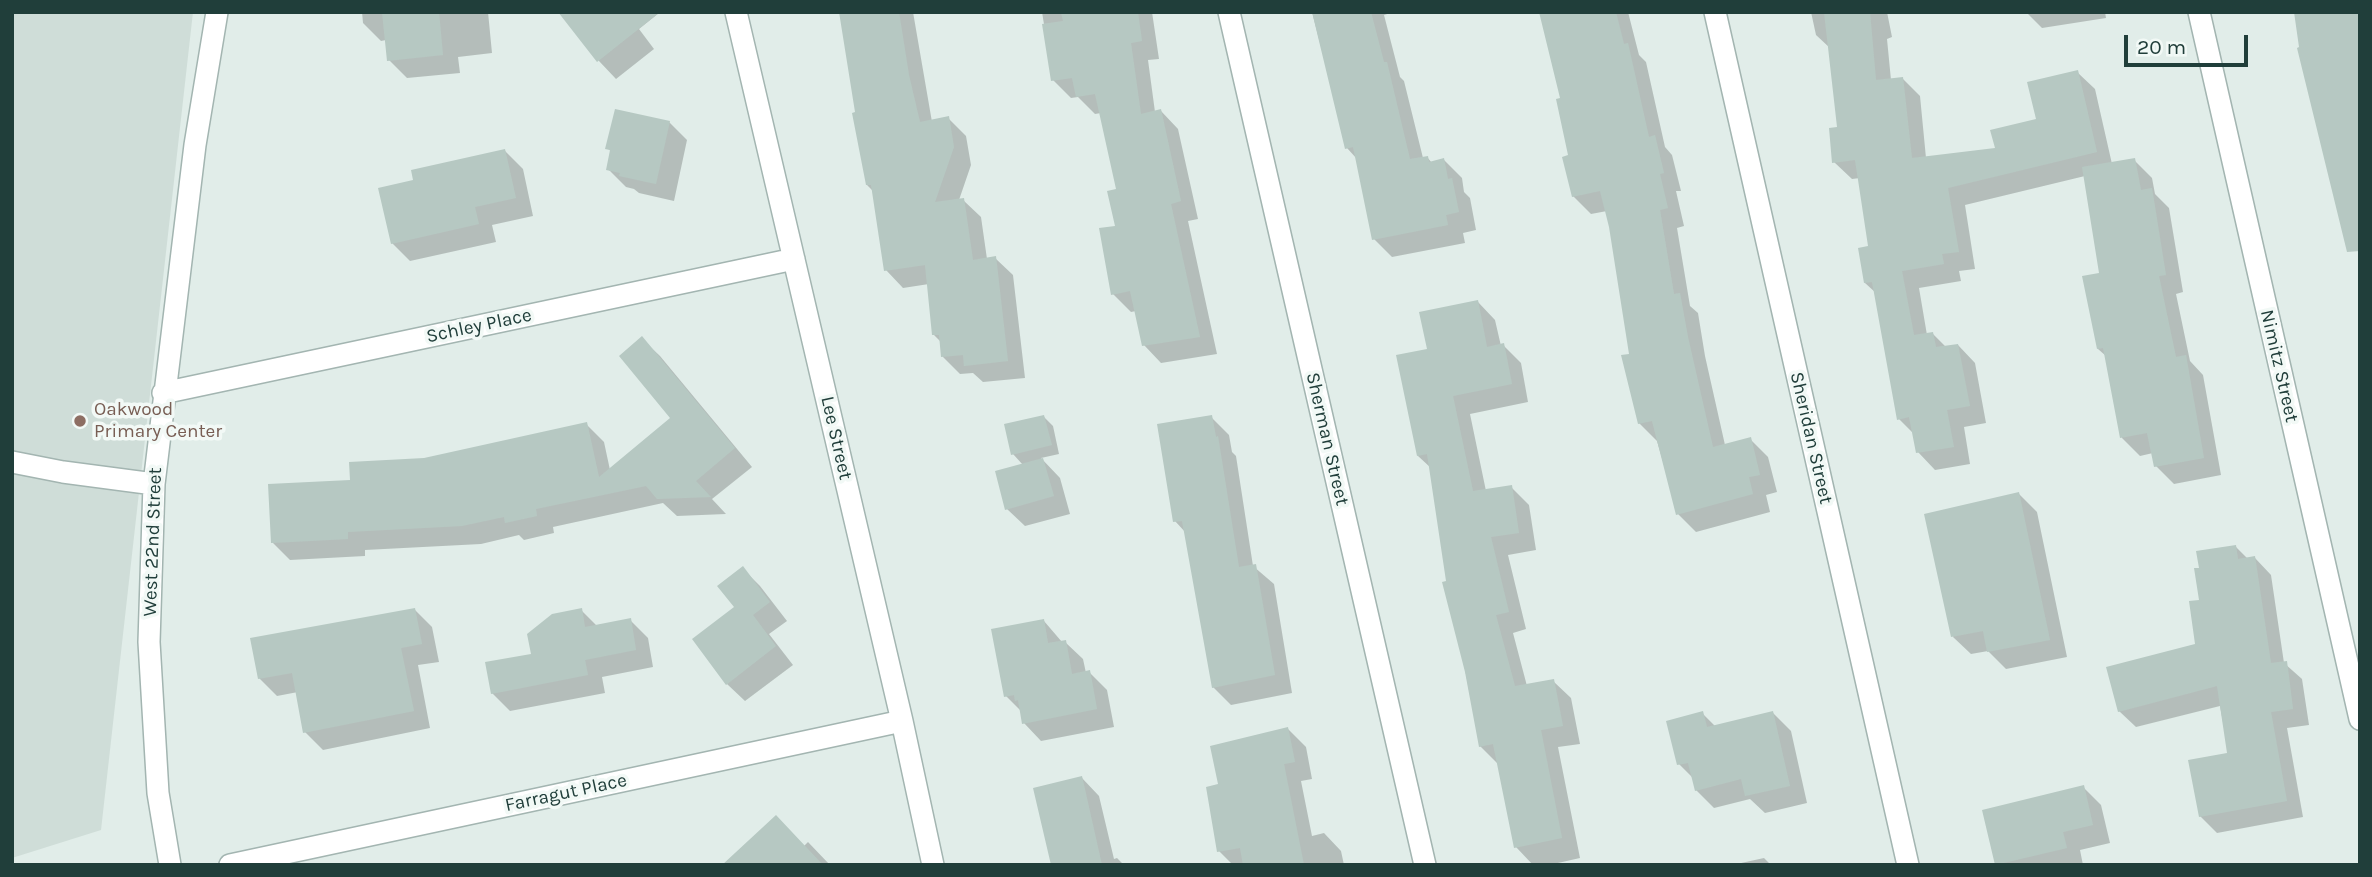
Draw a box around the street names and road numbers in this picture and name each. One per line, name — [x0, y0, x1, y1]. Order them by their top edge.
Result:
street label: Schley Place — [424, 304, 534, 348]
street label: Nimitz Street — [2255, 307, 2303, 425]
street label: Sherman Street — [1301, 370, 1353, 508]
street label: Sheridan Street — [1785, 370, 1837, 506]
street label: Lee Street — [815, 394, 857, 482]
street label: West 22nd Street — [139, 467, 167, 617]
street label: Farragut Place — [503, 769, 629, 817]

